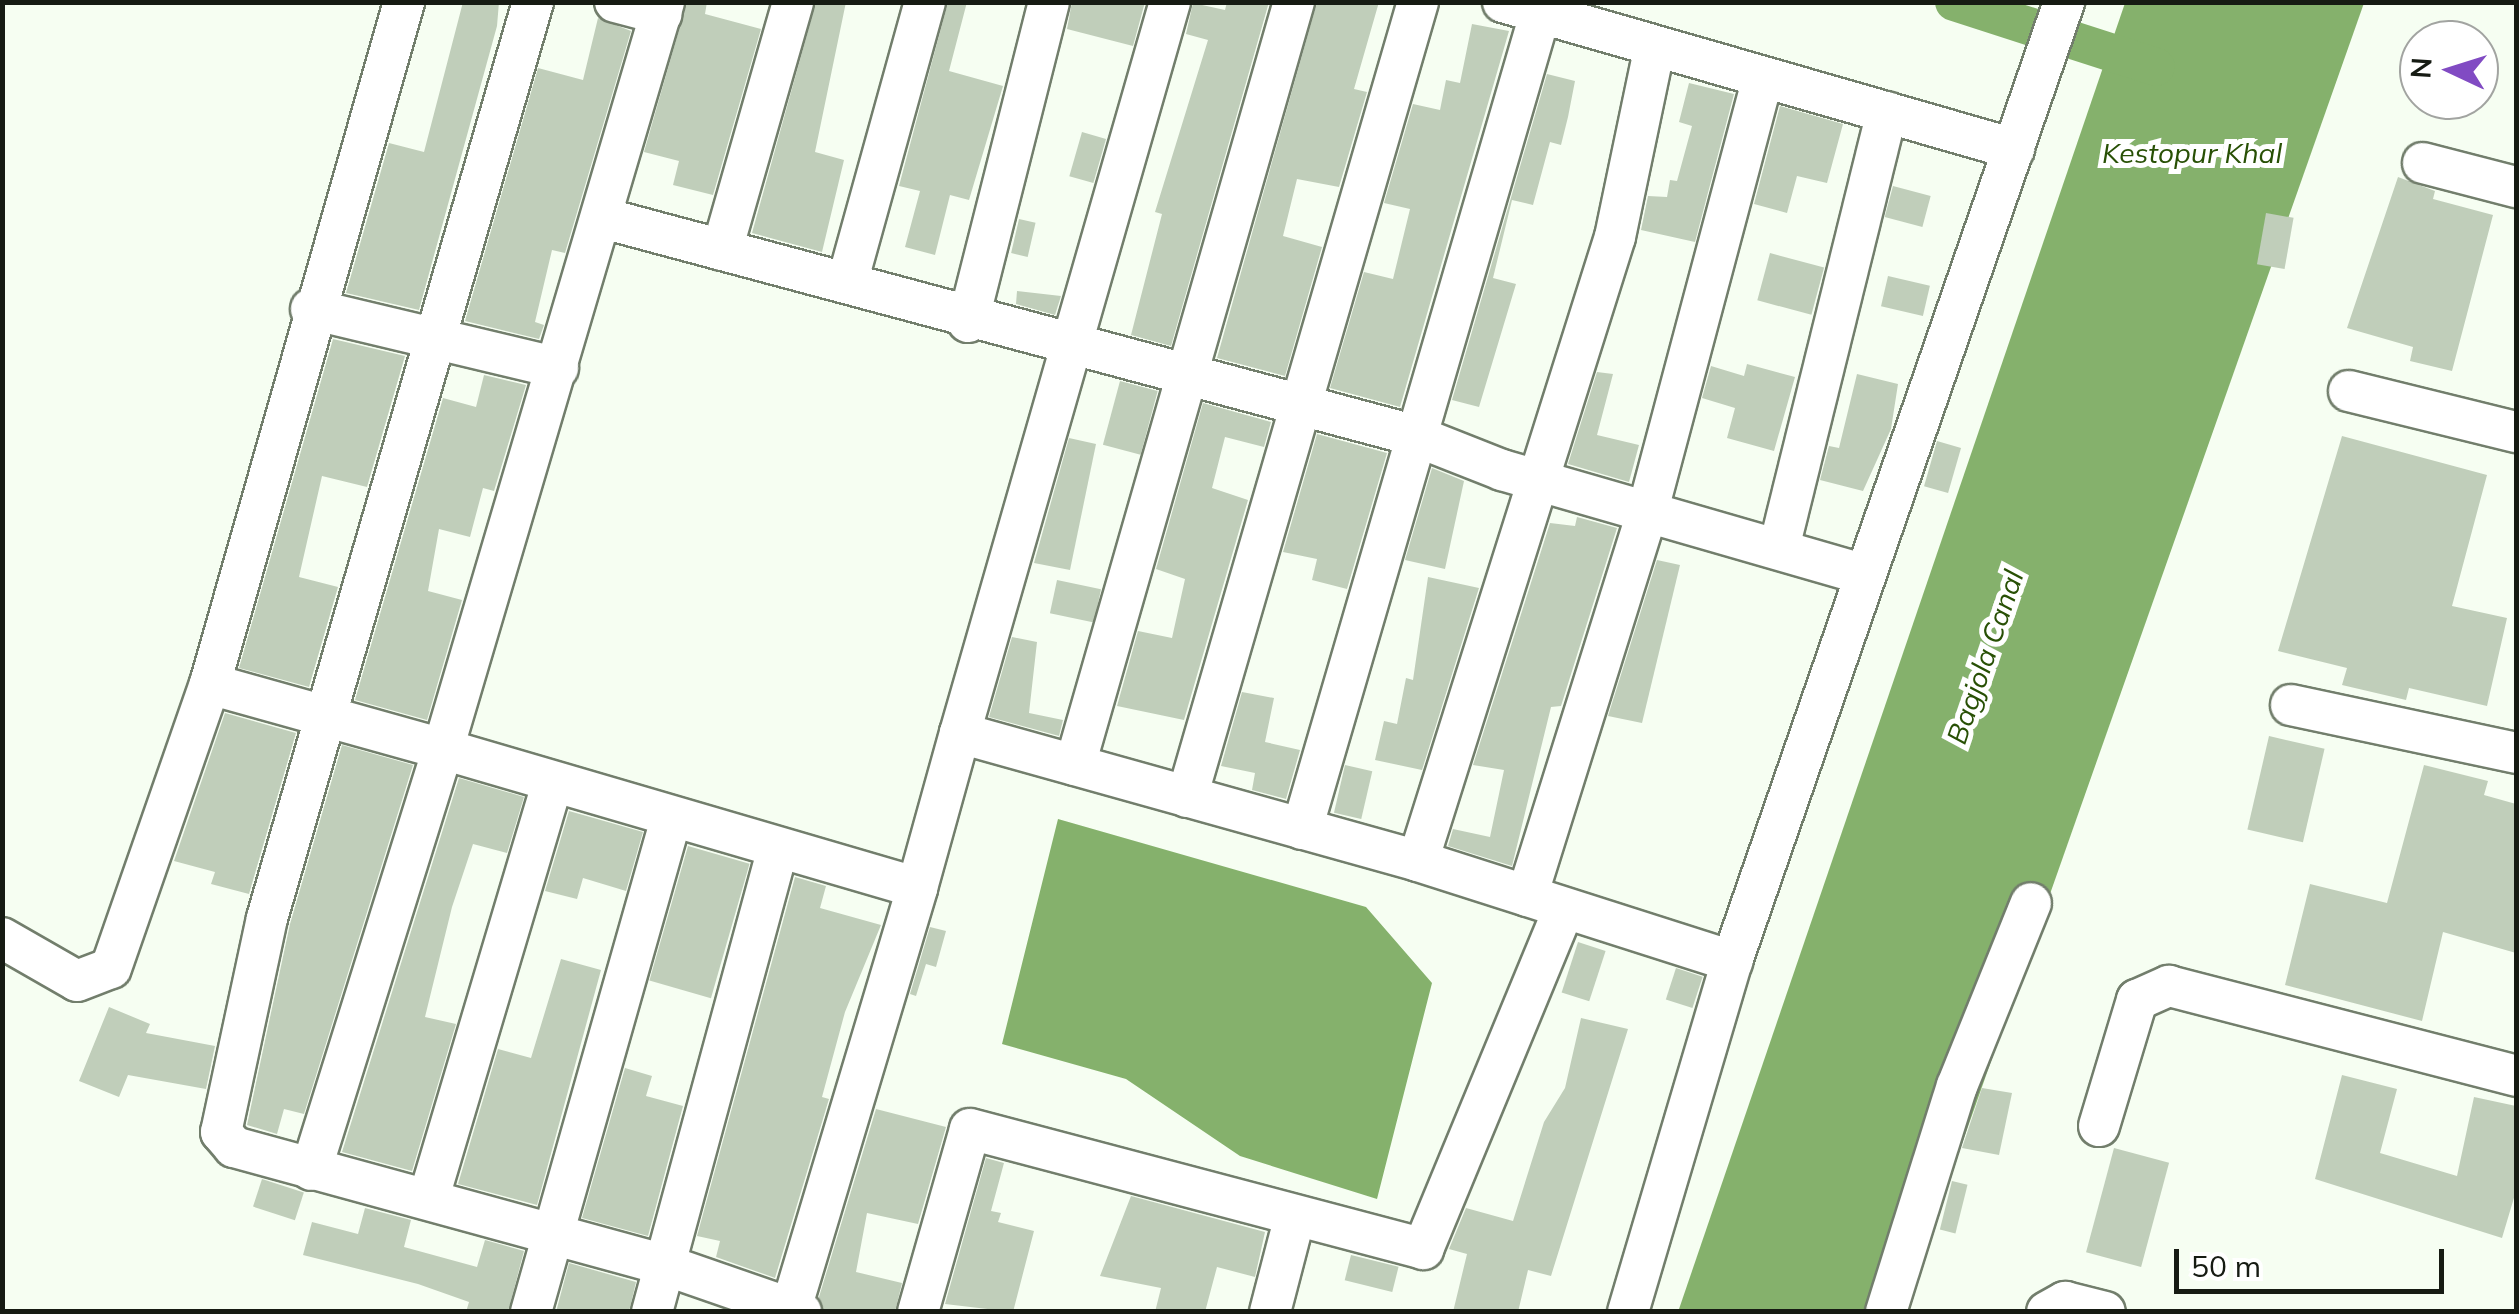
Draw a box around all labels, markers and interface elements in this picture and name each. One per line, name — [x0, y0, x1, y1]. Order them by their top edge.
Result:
north arrow — [2399, 20, 2499, 120]
text: N — [2402, 56, 2439, 80]
water label: Kestopur Khal — [2102, 136, 2282, 170]
water label: Bagjola Canal — [1940, 566, 2030, 748]
scale bar — [2179, 1229, 2449, 1291]
text: 50 m — [2191, 1247, 2261, 1285]

